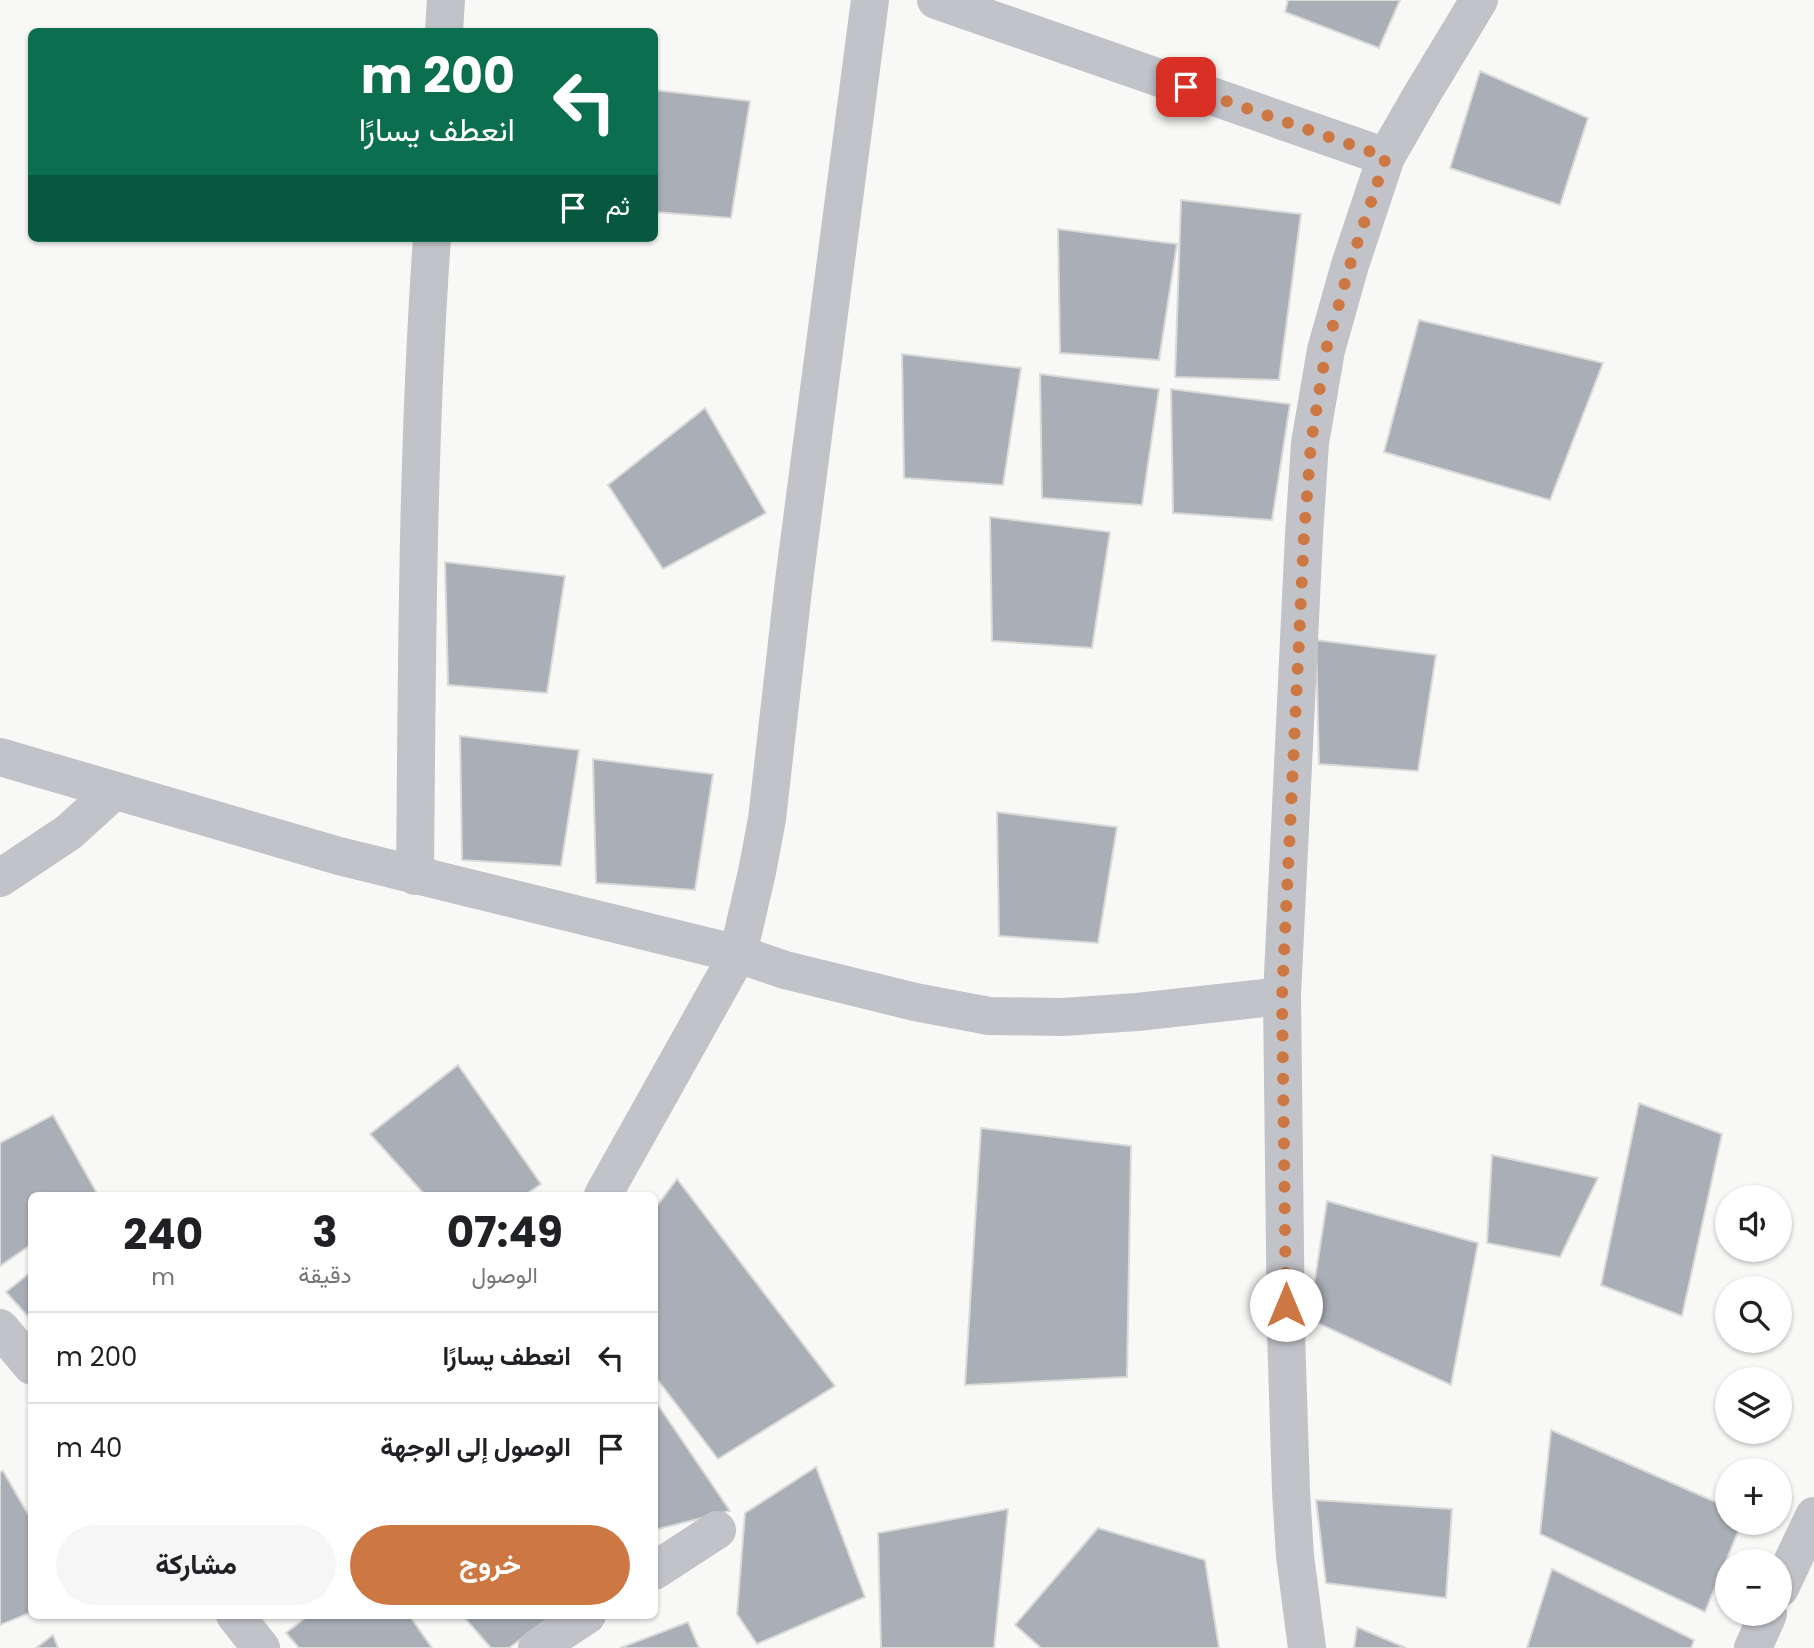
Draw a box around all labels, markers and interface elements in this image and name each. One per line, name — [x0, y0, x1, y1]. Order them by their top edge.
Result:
text: 200 m — [361, 42, 515, 110]
icon: left — [539, 56, 630, 147]
pin — [1156, 57, 1216, 117]
icon: arrive — [1167, 68, 1205, 106]
text: انعطف يسارًا — [359, 107, 515, 152]
text: ثم — [606, 188, 630, 224]
icon: arrive — [554, 189, 592, 227]
map controls — [1715, 1185, 1792, 1626]
button: sound — [1715, 1185, 1792, 1262]
text: 3 — [312, 1203, 338, 1262]
text: 07:49 — [447, 1203, 563, 1262]
text: 240 — [123, 1205, 203, 1264]
text: دقيقة — [298, 1259, 352, 1291]
text: الوصول — [472, 1259, 538, 1291]
text: m — [151, 1261, 175, 1293]
position arrow — [1249, 1268, 1323, 1342]
button: search — [1715, 1276, 1792, 1353]
text: انعطف يسارًا — [442, 1338, 571, 1374]
text: 200 m — [56, 1339, 137, 1375]
icon: left — [592, 1339, 630, 1377]
button: layers — [1715, 1367, 1792, 1444]
text: الوصول إلى الوجهة — [380, 1429, 571, 1465]
text: 40 m — [56, 1430, 122, 1466]
icon: arrive — [592, 1430, 630, 1468]
button: + — [1715, 1458, 1792, 1535]
button: مشاركة — [56, 1525, 336, 1605]
button: خروج — [350, 1525, 630, 1605]
button: − — [1715, 1549, 1792, 1626]

